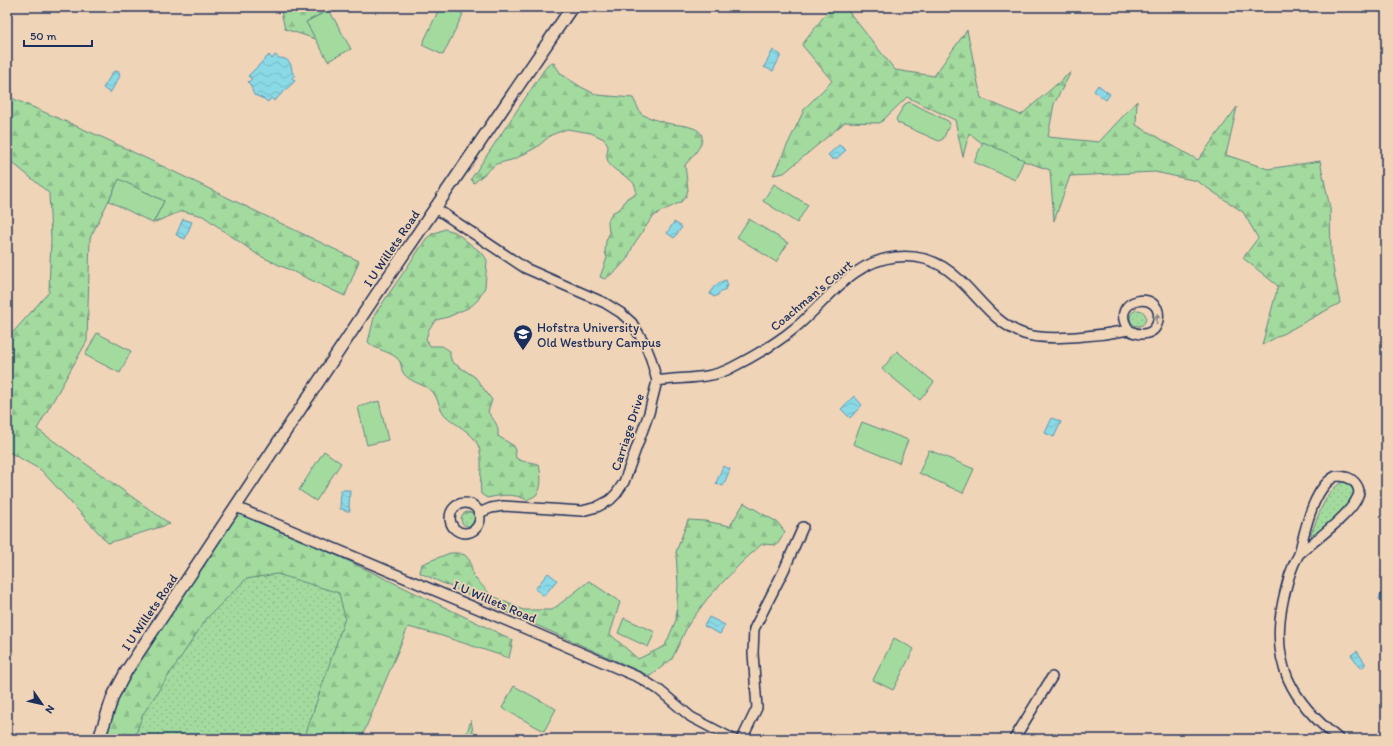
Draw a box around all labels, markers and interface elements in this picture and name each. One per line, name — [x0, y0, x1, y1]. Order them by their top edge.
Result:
scale bar — [24, 22, 92, 48]
text: 50 m — [30, 29, 56, 43]
street label: I U Willets Road — [360, 207, 423, 289]
street label: Coachman's Court — [767, 257, 855, 334]
one-way arrow — [1154, 312, 1161, 325]
place label: Hofstra University Old Westbury Campus — [537, 320, 661, 350]
school or university icon: Hofstra University Old Westbury Campus — [512, 323, 534, 351]
street label: Carriage Drive — [608, 392, 647, 473]
street label: I U Willets Road — [118, 571, 181, 653]
street label: I U Willets Road — [451, 577, 539, 626]
north arrow — [22, 684, 62, 724]
text: N — [42, 703, 57, 716]

